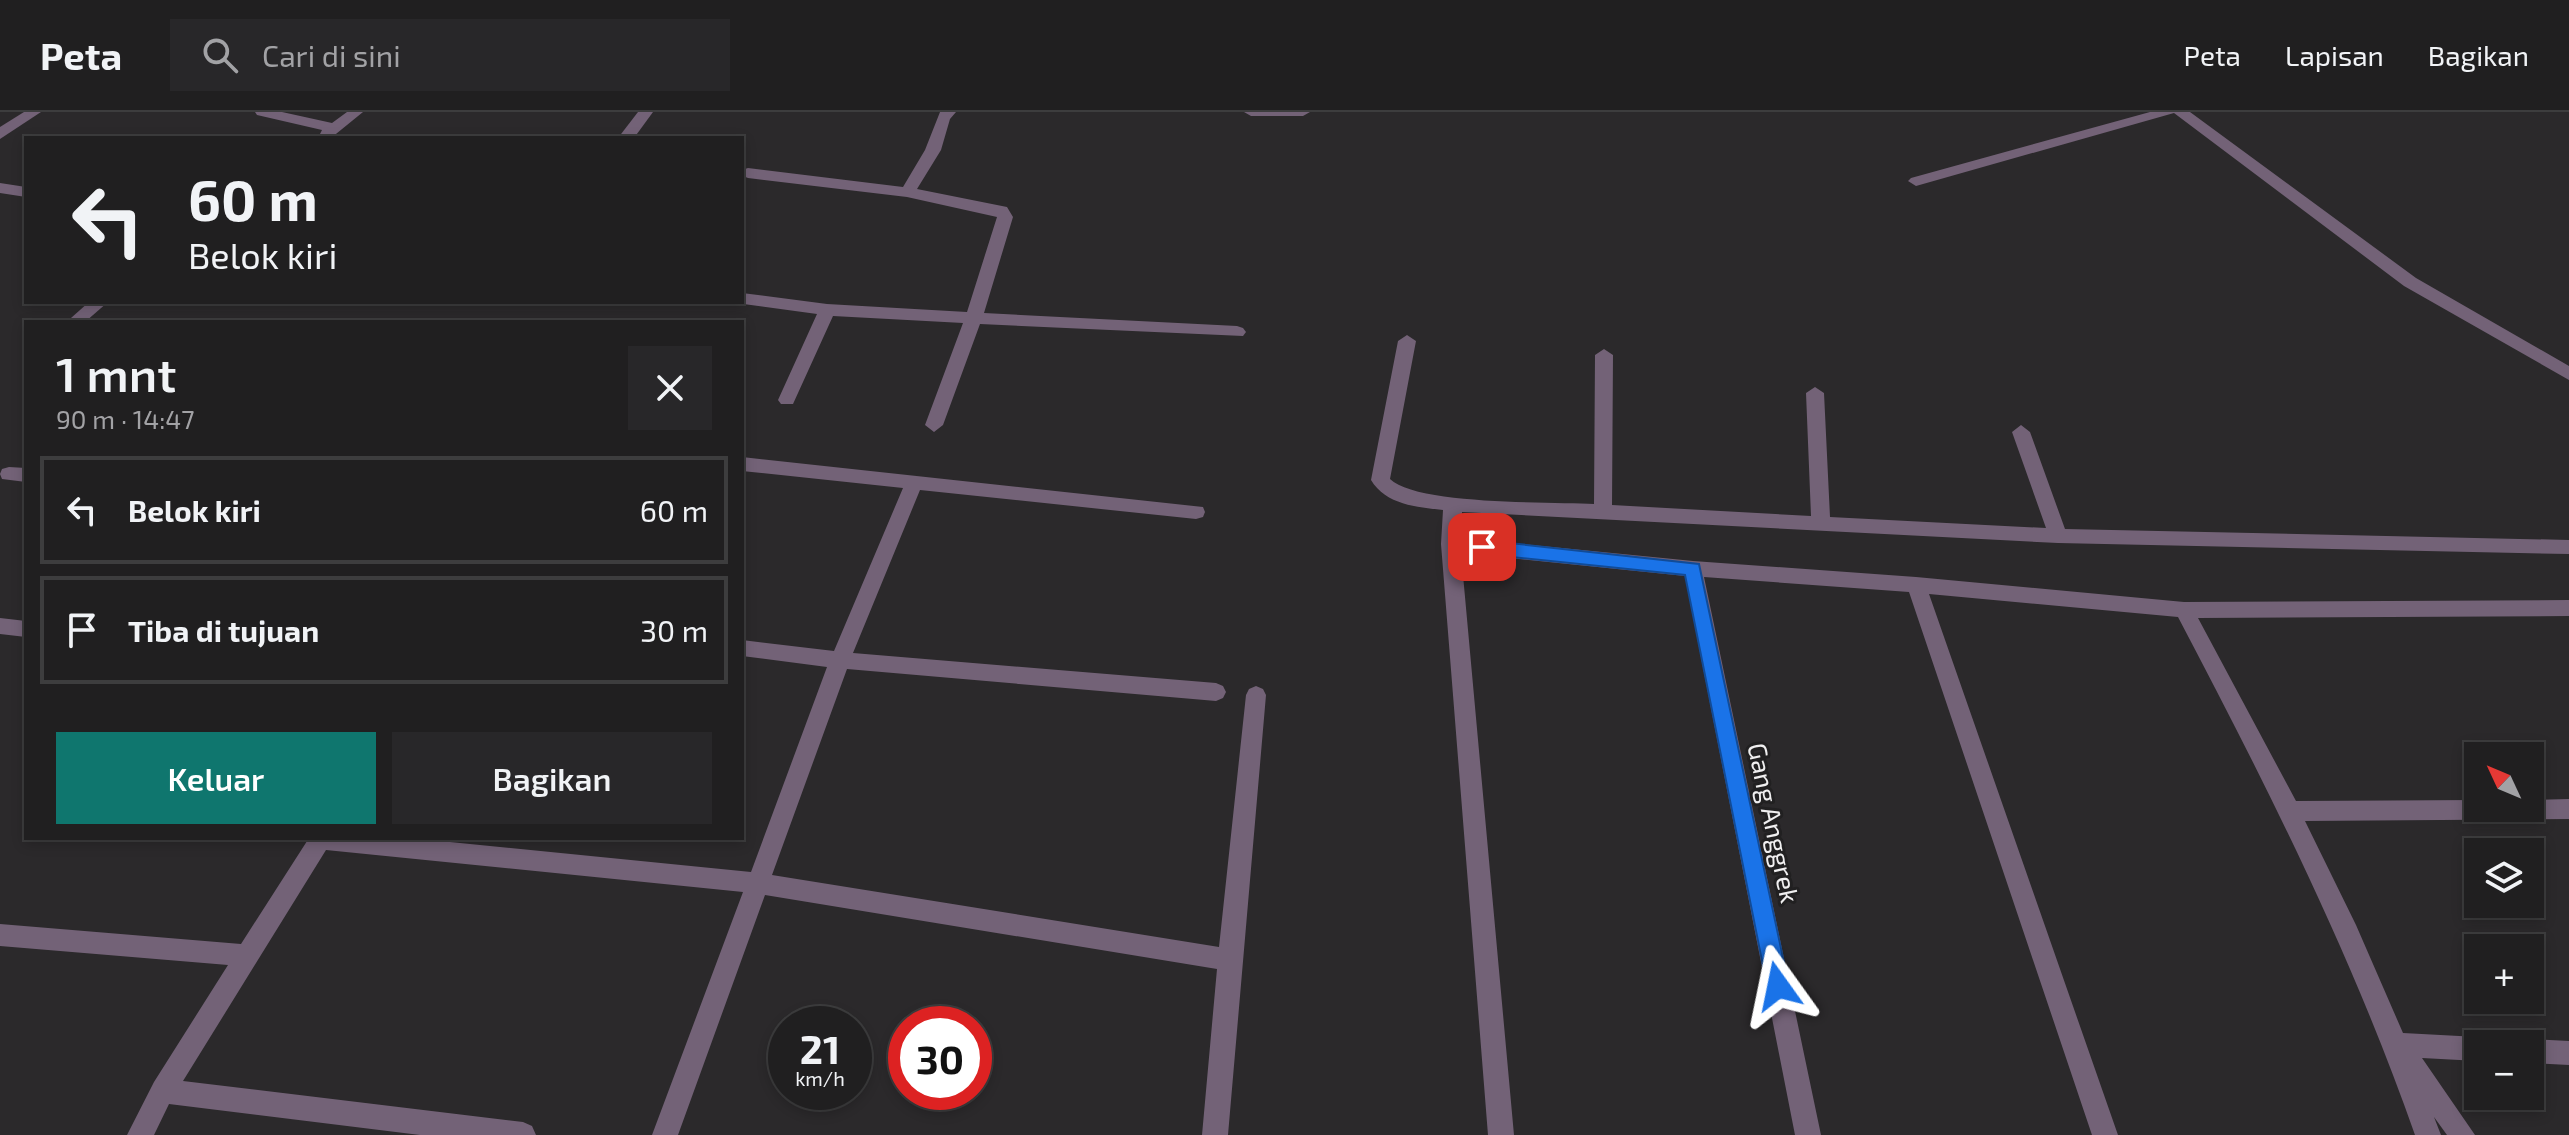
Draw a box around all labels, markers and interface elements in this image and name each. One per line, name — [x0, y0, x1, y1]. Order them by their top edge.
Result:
search box — [170, 19, 730, 91]
text: Peta — [40, 32, 122, 78]
icon: search — [198, 33, 242, 77]
text: Cari di sini — [262, 37, 401, 73]
text: Peta — [2184, 38, 2241, 72]
text: Lapisan — [2285, 38, 2384, 72]
text: Bagikan — [2428, 38, 2529, 72]
text: 60 m — [188, 165, 318, 232]
icon: left — [56, 168, 160, 272]
text: Belok kiri — [188, 233, 337, 276]
text: 1 mnt — [56, 344, 176, 402]
button: close — [628, 346, 712, 430]
text: 90 m · 14:47 — [56, 403, 195, 434]
icon: left — [60, 488, 104, 532]
text: Belok kiri — [128, 492, 261, 528]
text: 60 m — [640, 492, 708, 528]
pin — [1448, 513, 1516, 581]
icon: arrive — [1460, 525, 1504, 569]
icon: arrive — [60, 608, 104, 652]
text: Tiba di tujuan — [128, 612, 319, 648]
text: 30 m — [640, 612, 708, 648]
button: Keluar — [56, 732, 376, 824]
button: Bagikan — [392, 732, 712, 824]
street label: Gang Anggrek — [1742, 740, 1807, 906]
north arrow — [2464, 742, 2544, 822]
map controls — [2464, 742, 2544, 1110]
button: layers — [2464, 838, 2544, 918]
button: + — [2464, 934, 2544, 1014]
position arrow — [1736, 944, 1820, 1028]
speed limit sign: 30 — [888, 1006, 992, 1110]
text: 21 — [800, 1024, 840, 1072]
button: − — [2464, 1030, 2544, 1110]
text: km/h — [795, 1066, 845, 1090]

